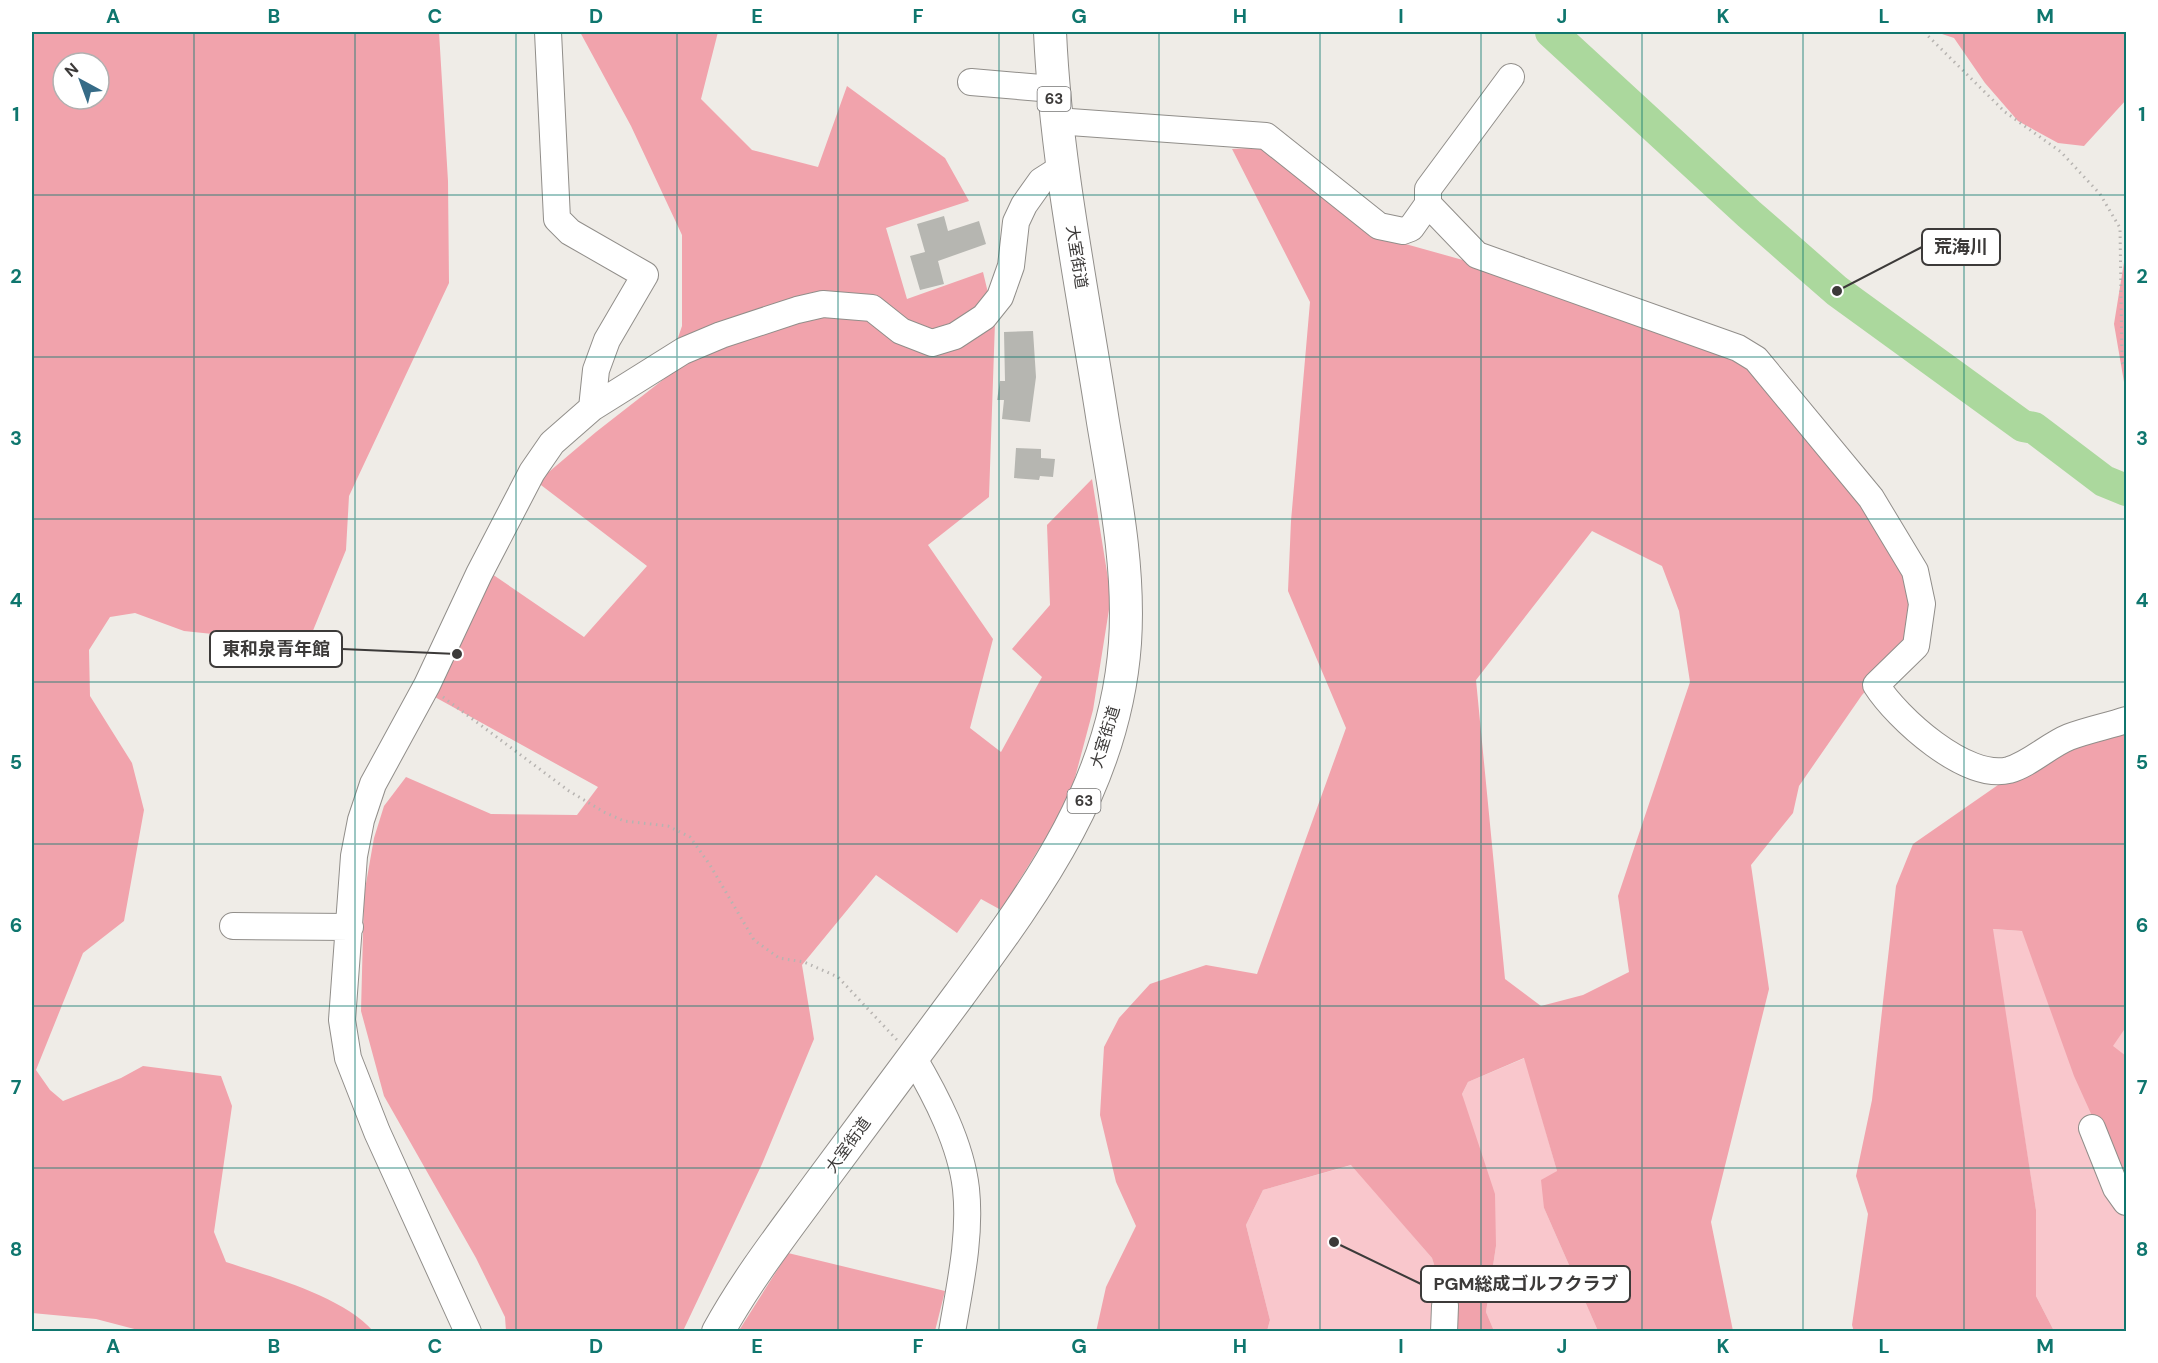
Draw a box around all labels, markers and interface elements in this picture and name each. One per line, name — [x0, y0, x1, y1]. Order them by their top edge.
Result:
text: A — [106, 3, 120, 29]
text: B — [268, 3, 280, 29]
text: C — [428, 3, 442, 29]
text: D — [589, 3, 603, 29]
text: E — [751, 3, 763, 29]
text: F — [912, 3, 924, 29]
text: G — [1071, 3, 1087, 29]
text: H — [1233, 3, 1247, 29]
text: I — [1398, 3, 1404, 29]
text: J — [1557, 3, 1567, 29]
text: K — [1716, 3, 1730, 29]
text: L — [1878, 3, 1890, 29]
text: M — [2036, 3, 2054, 29]
north arrow — [51, 51, 111, 111]
text: N — [60, 58, 83, 82]
road number: 63 — [1038, 87, 1070, 111]
text: 1 — [12, 101, 20, 127]
text: 1 — [2138, 101, 2146, 127]
street label: 大室街道 — [1062, 224, 1092, 290]
callout: 荒海川 — [1922, 229, 2000, 265]
text: 荒海川 — [1934, 235, 1988, 259]
text: 2 — [10, 263, 22, 289]
text: 2 — [2136, 263, 2148, 289]
text: 3 — [10, 425, 22, 451]
text: 3 — [2136, 425, 2148, 451]
text: 4 — [10, 587, 23, 613]
text: 4 — [2136, 587, 2149, 613]
callout: 東和泉青年館 — [210, 631, 342, 667]
text: 東和泉青年館 — [222, 637, 330, 661]
street label: 大室街道 — [1086, 703, 1124, 771]
text: 5 — [10, 749, 22, 775]
text: 5 — [2136, 749, 2148, 775]
road number: 63 — [1068, 789, 1100, 813]
text: 6 — [10, 912, 22, 938]
text: 6 — [2136, 912, 2148, 938]
text: 7 — [11, 1074, 22, 1100]
text: 7 — [2137, 1074, 2148, 1100]
street label: 大室街道 — [821, 1113, 875, 1177]
text: 8 — [10, 1236, 22, 1262]
text: 8 — [2136, 1236, 2148, 1262]
callout: PGM総成ゴルフクラブ — [1421, 1266, 1630, 1302]
text: PGM総成ゴルフクラブ — [1433, 1272, 1619, 1296]
text: A — [106, 1333, 120, 1359]
text: B — [268, 1333, 280, 1359]
text: C — [428, 1333, 442, 1359]
text: D — [589, 1333, 603, 1359]
text: E — [751, 1333, 763, 1359]
text: F — [912, 1333, 924, 1359]
text: G — [1071, 1333, 1087, 1359]
text: H — [1233, 1333, 1247, 1359]
text: I — [1398, 1333, 1404, 1359]
text: J — [1557, 1333, 1567, 1359]
text: K — [1716, 1333, 1730, 1359]
text: L — [1878, 1333, 1890, 1359]
text: M — [2036, 1333, 2054, 1359]

